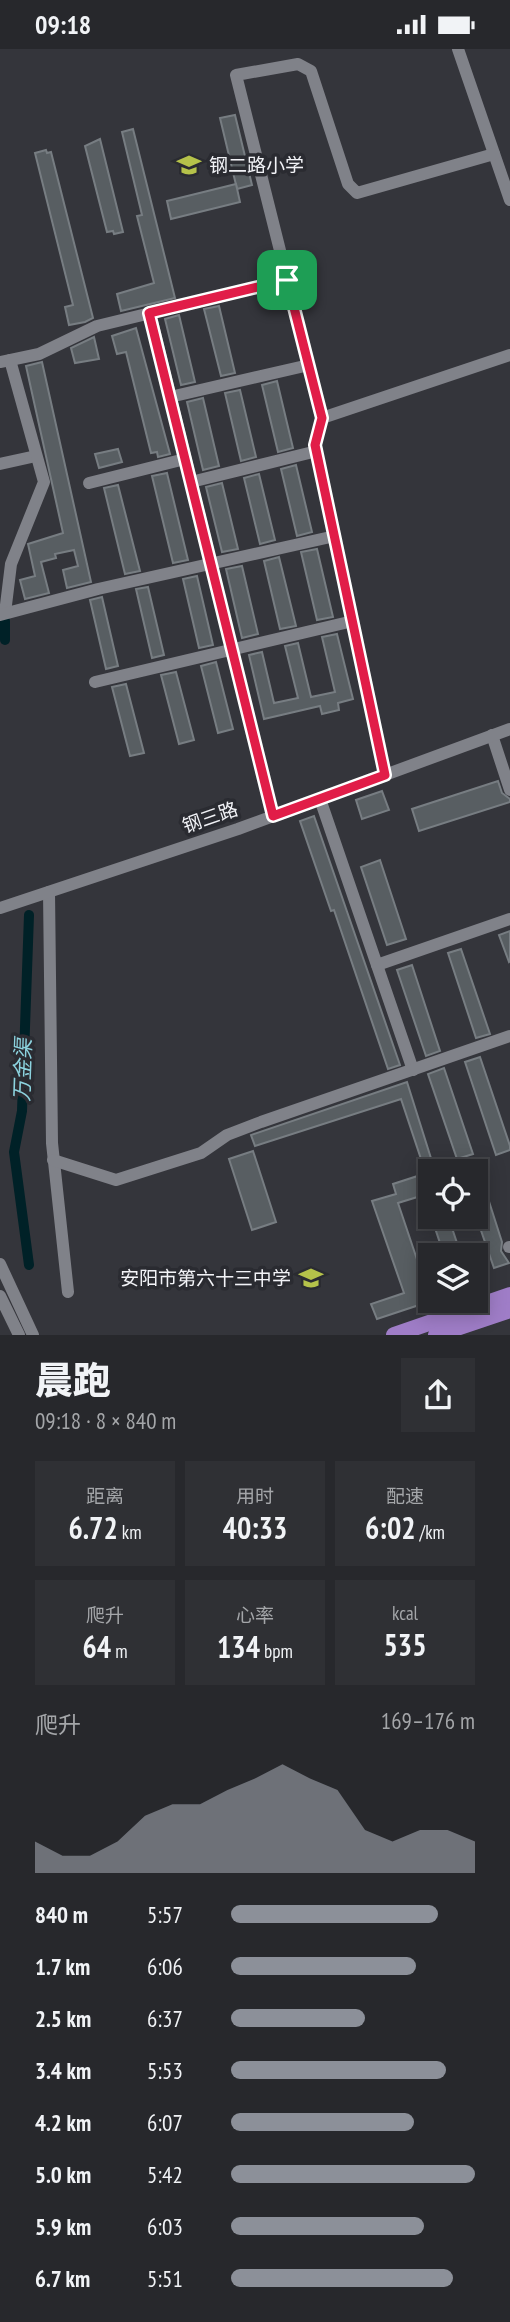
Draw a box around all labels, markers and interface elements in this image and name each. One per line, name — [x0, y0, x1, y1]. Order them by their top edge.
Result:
text: 09:18 — [35, 8, 91, 41]
school or university icon: 钢二路小学 — [175, 151, 203, 179]
place label: 钢二路小学 — [209, 153, 304, 177]
pin — [257, 250, 317, 310]
icon: arrive — [268, 261, 306, 299]
street label: 钢三路 — [179, 796, 241, 838]
water label: 万金渠 — [8, 1035, 37, 1102]
map controls — [418, 1159, 488, 1313]
button: locate — [418, 1159, 488, 1229]
button: layers — [418, 1243, 488, 1313]
school or university icon: 安阳市第六十三中学 — [297, 1264, 325, 1292]
place label: 安阳市第六十三中学 — [120, 1266, 291, 1290]
text: 晨跑 — [35, 1355, 111, 1404]
button: share — [401, 1358, 475, 1432]
text: 09:18 · 8 × 840 m — [35, 1406, 176, 1435]
text: 距离 — [86, 1484, 124, 1508]
text: 用时 — [236, 1484, 274, 1508]
text: 配速 — [386, 1484, 424, 1508]
text: 6.72 — [68, 1508, 118, 1547]
text: 40:33 — [223, 1508, 287, 1547]
text: 6:02 — [365, 1508, 416, 1547]
text: km — [118, 1520, 142, 1544]
text: /km — [416, 1520, 445, 1544]
text: kcal — [392, 1601, 418, 1625]
text: 爬升 — [86, 1603, 124, 1627]
text: 心率 — [236, 1603, 274, 1627]
text: 535 — [383, 1625, 427, 1664]
text: 64 — [82, 1627, 111, 1666]
text: 134 — [217, 1627, 260, 1666]
text: m — [111, 1639, 128, 1663]
text: bpm — [260, 1639, 293, 1663]
text: 169–176 m — [381, 1706, 475, 1735]
text: 爬升 — [35, 1710, 81, 1739]
text: 840 m — [35, 1900, 88, 1929]
text: 5:57 — [147, 1900, 183, 1929]
text: 1.7 km — [35, 1952, 90, 1981]
text: 6:06 — [147, 1952, 183, 1981]
text: 2.5 km — [35, 2004, 91, 2033]
text: 6:37 — [147, 2004, 183, 2033]
text: 3.4 km — [35, 2056, 91, 2085]
text: 5:53 — [147, 2056, 183, 2085]
text: 4.2 km — [35, 2108, 91, 2137]
text: 6:07 — [147, 2108, 183, 2137]
text: 5.0 km — [35, 2160, 91, 2189]
text: 5:42 — [147, 2160, 183, 2189]
text: 5.9 km — [35, 2212, 91, 2241]
text: 6:03 — [147, 2212, 183, 2241]
text: 6.7 km — [35, 2264, 90, 2293]
text: 5:51 — [147, 2264, 183, 2293]

